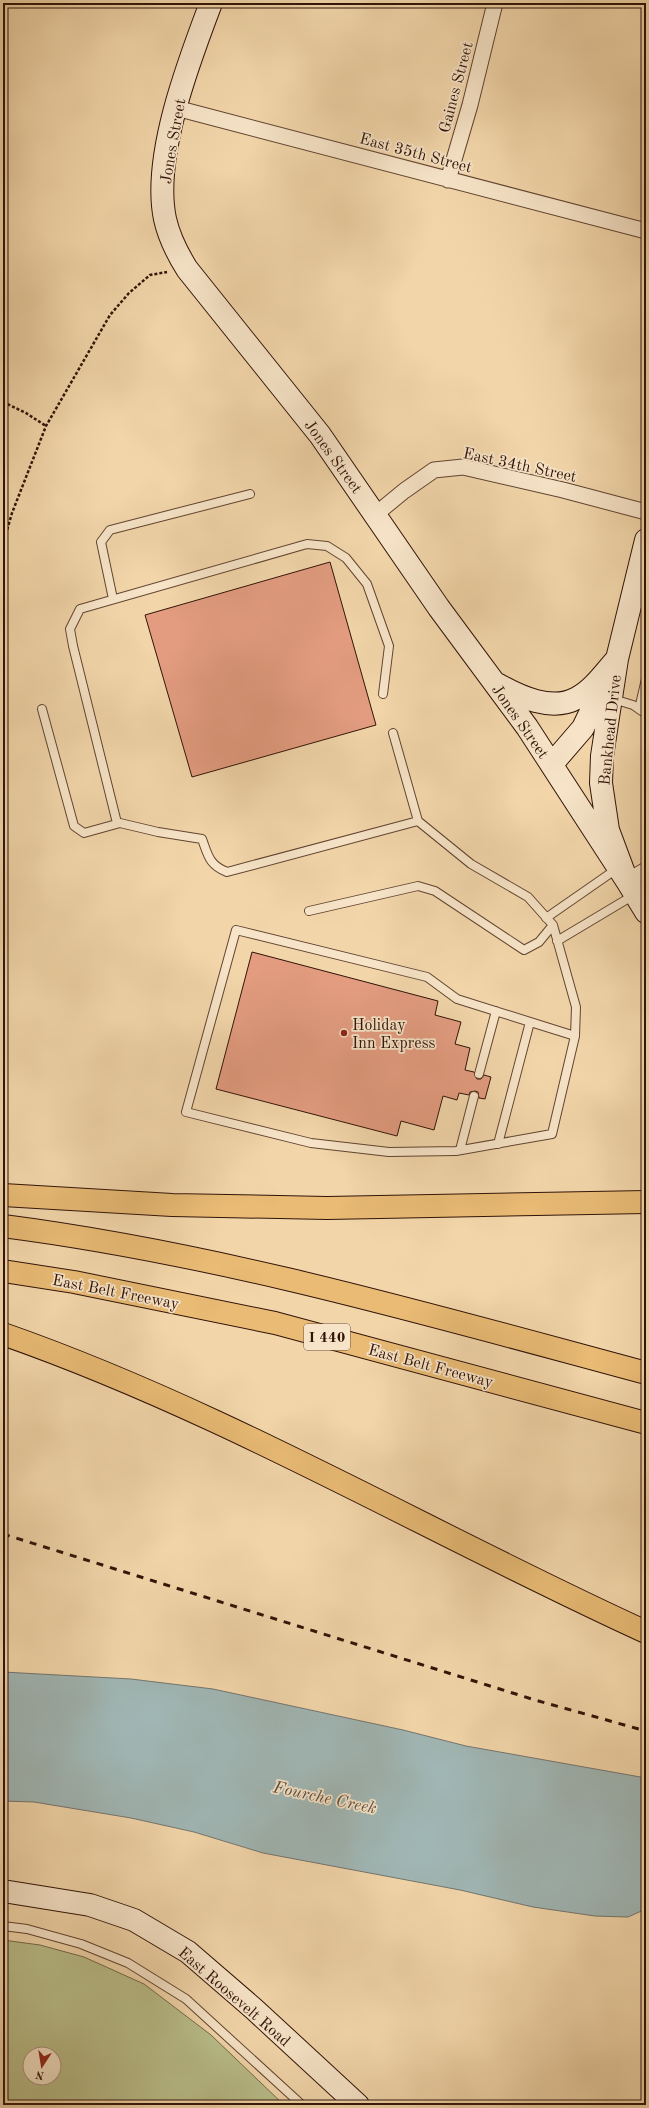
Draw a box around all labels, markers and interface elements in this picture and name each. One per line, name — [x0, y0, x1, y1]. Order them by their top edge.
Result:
street label: Gaines Street — [437, 40, 477, 135]
street label: Jones Street — [159, 97, 189, 185]
street label: East 35th Street — [358, 131, 474, 177]
street label: Jones Street — [301, 418, 364, 497]
street label: East 34th Street — [461, 446, 578, 486]
street label: Bankhead Drive — [597, 674, 625, 786]
street label: Jones Street — [488, 682, 551, 762]
place label: Holiday Inn Express — [352, 1018, 436, 1052]
marker: Holiday Inn Express — [339, 1028, 349, 1038]
street label: East Belt Freeway — [51, 1273, 181, 1313]
road number: I 440 — [304, 1324, 350, 1350]
street label: East Belt Freeway — [366, 1343, 495, 1391]
water label: Fourche Creek — [271, 1779, 378, 1818]
street label: East Roosevelt Road — [175, 1945, 293, 2050]
north arrow — [22, 2046, 62, 2086]
text: N — [34, 2068, 45, 2081]

